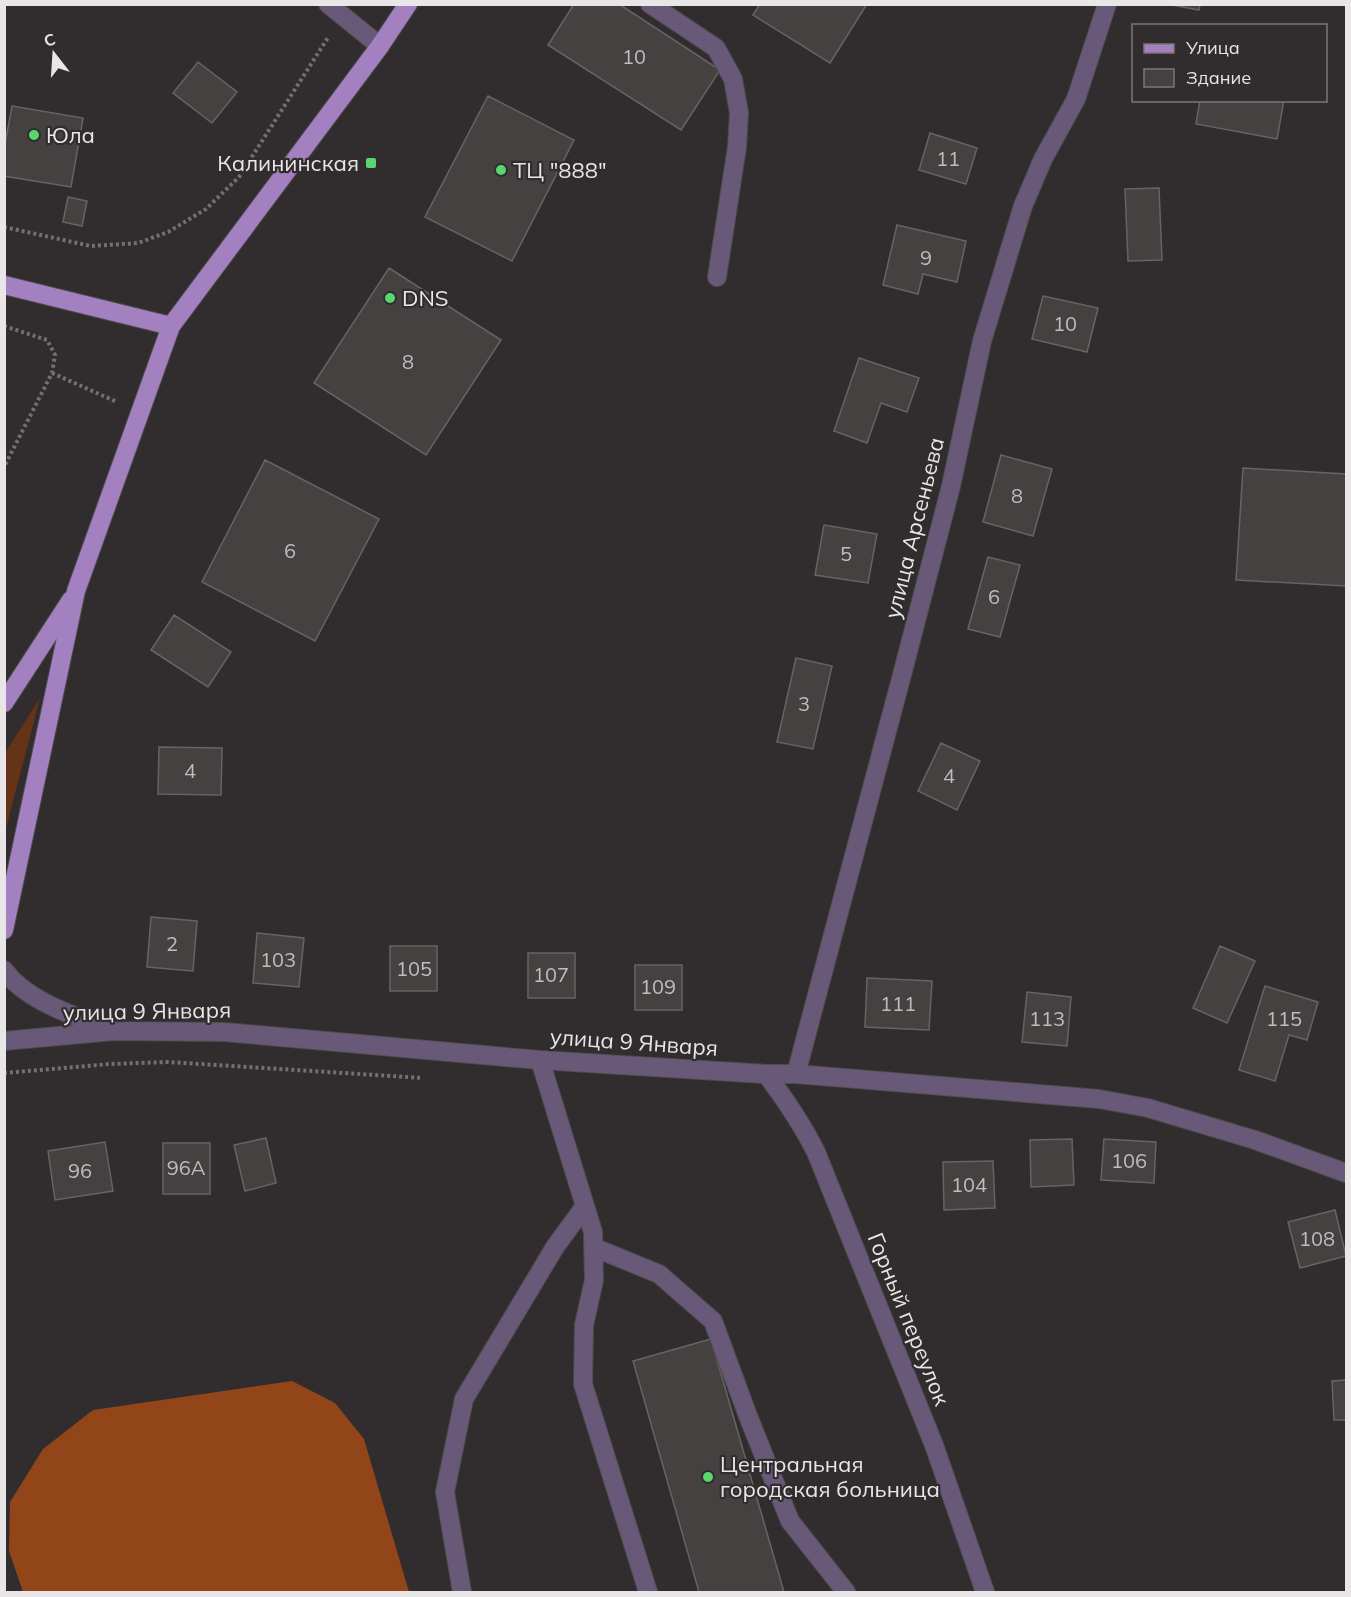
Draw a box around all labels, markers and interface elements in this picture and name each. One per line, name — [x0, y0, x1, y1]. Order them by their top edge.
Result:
north arrow — [24, 24, 84, 84]
legend — [1132, 24, 1327, 102]
text: С — [41, 28, 58, 51]
text: Улица — [1185, 36, 1240, 59]
house number: 10 — [622, 44, 646, 69]
text: Здание — [1186, 66, 1251, 89]
place label: Юла — [46, 121, 95, 149]
marker: Юла — [27, 128, 41, 142]
house number: 11 — [936, 146, 960, 171]
place label: Калининская — [217, 149, 359, 177]
marker: Калининская — [364, 156, 378, 170]
place label: ТЦ "888" — [513, 156, 607, 184]
marker: ТЦ "888" — [494, 163, 508, 177]
house number: 9 — [920, 245, 932, 270]
place label: DNS — [402, 284, 449, 312]
marker: DNS — [383, 291, 397, 305]
house number: 10 — [1053, 311, 1077, 336]
house number: 8 — [402, 349, 414, 374]
street label: улица Арсеньева — [878, 434, 950, 622]
house number: 8 — [1011, 483, 1023, 508]
house number: 6 — [284, 538, 296, 563]
house number: 5 — [840, 541, 852, 566]
house number: 6 — [988, 584, 1000, 609]
house number: 3 — [798, 691, 810, 716]
house number: 4 — [184, 758, 196, 783]
house number: 4 — [943, 763, 955, 788]
house number: 2 — [166, 931, 178, 956]
house number: 103 — [260, 947, 296, 972]
house number: 105 — [396, 956, 432, 981]
house number: 107 — [533, 962, 569, 987]
house number: 109 — [640, 974, 676, 999]
house number: 111 — [880, 991, 916, 1016]
street label: улица 9 Января — [63, 996, 231, 1026]
house number: 113 — [1029, 1006, 1065, 1031]
house number: 115 — [1266, 1006, 1302, 1031]
street label: улица 9 Января — [549, 1022, 719, 1062]
house number: 106 — [1111, 1148, 1147, 1173]
house number: 96А — [167, 1155, 206, 1180]
house number: 96 — [68, 1158, 92, 1183]
house number: 104 — [951, 1172, 987, 1197]
house number: 108 — [1299, 1226, 1335, 1251]
street label: Горный переулок — [862, 1229, 956, 1410]
place label: Центральная городская больница — [720, 1450, 940, 1503]
marker: Центральная городская больница — [701, 1470, 715, 1484]

